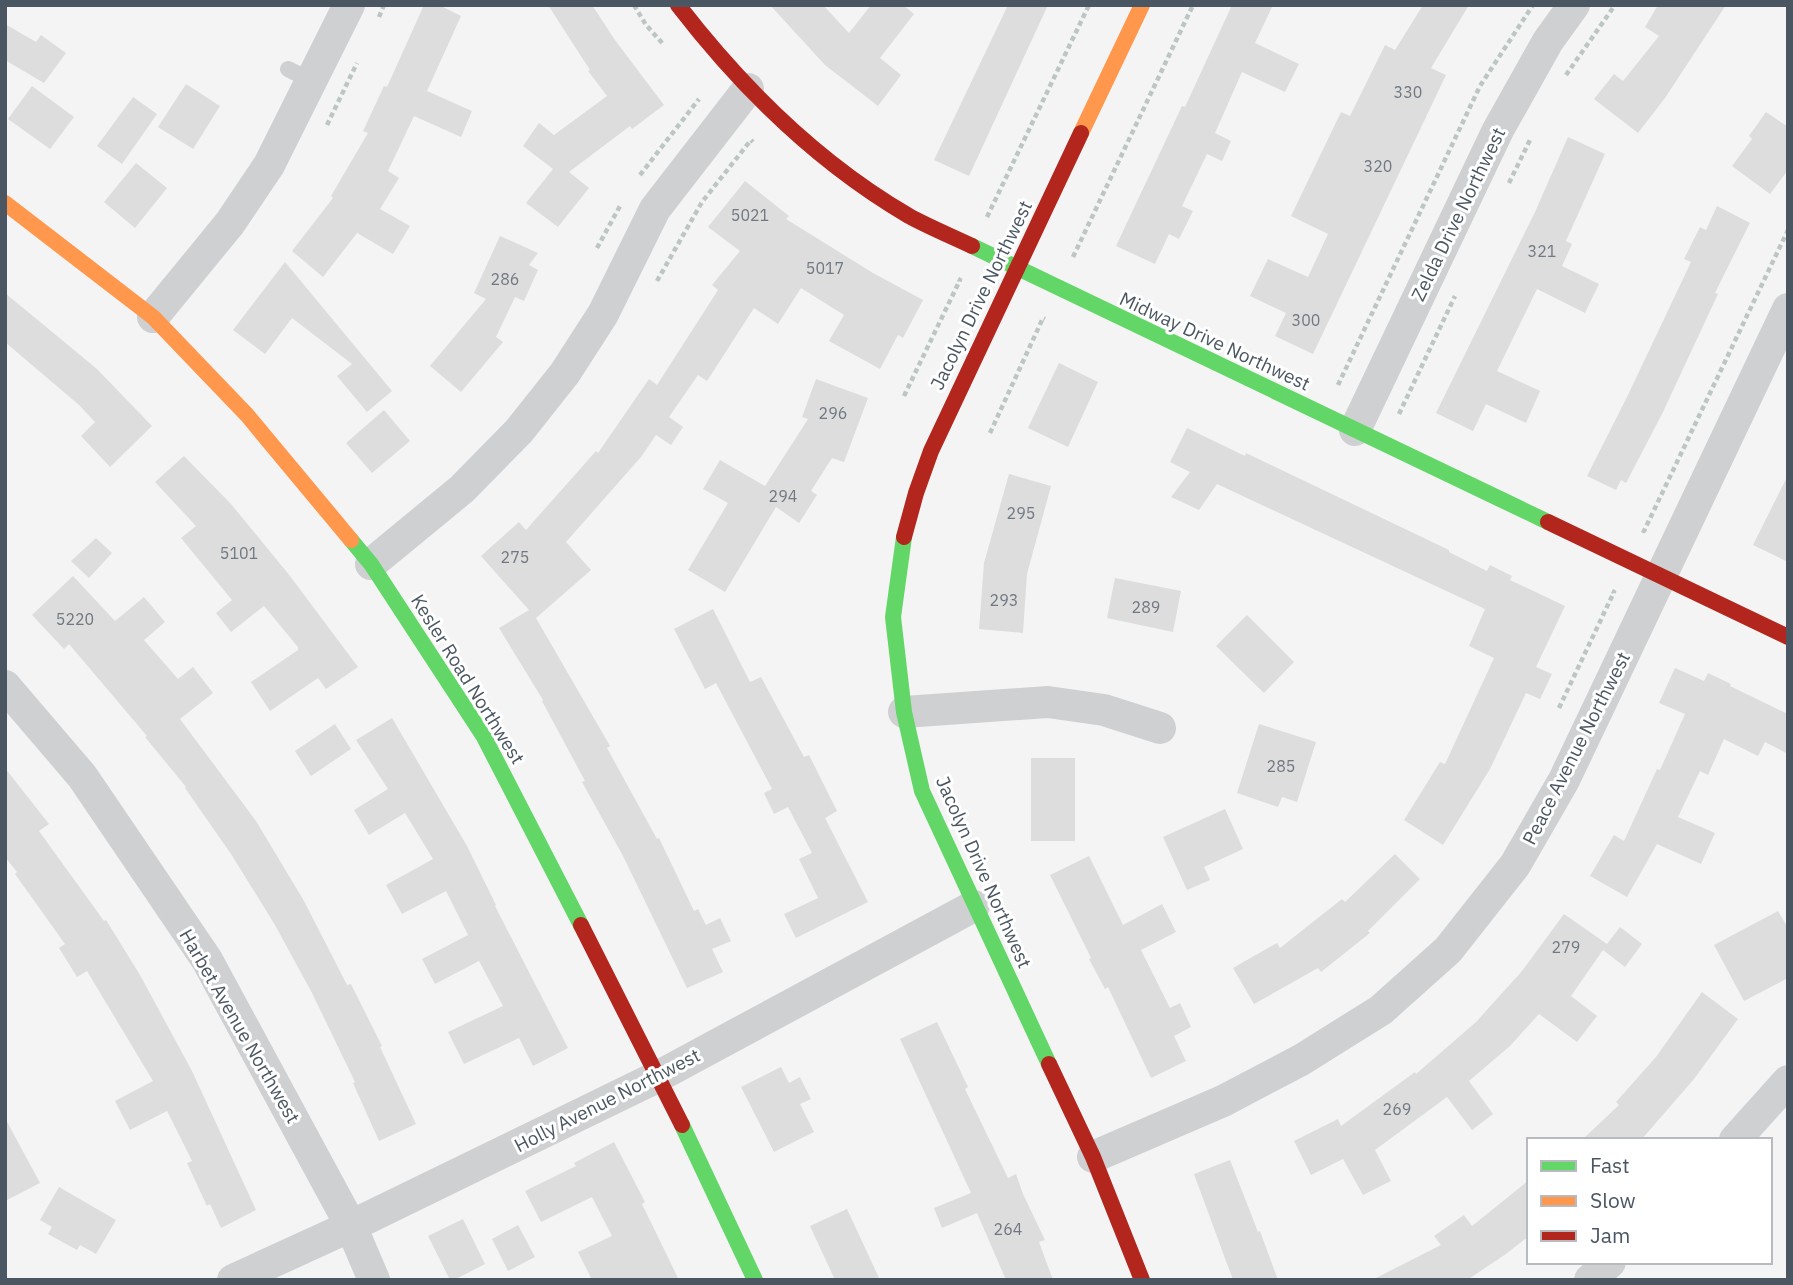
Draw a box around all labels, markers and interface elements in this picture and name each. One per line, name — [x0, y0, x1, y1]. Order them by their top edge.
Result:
house number: 330 — [1394, 82, 1422, 102]
street label: Zelda Drive Northwest — [1406, 123, 1510, 305]
house number: 320 — [1364, 156, 1392, 176]
street label: Jacolyn Drive Northwest — [925, 197, 1037, 393]
house number: 5021 — [731, 205, 769, 225]
house number: 321 — [1528, 241, 1556, 261]
house number: 5017 — [806, 258, 844, 278]
house number: 286 — [491, 269, 519, 289]
street label: Midway Drive Northwest — [1116, 286, 1314, 396]
house number: 300 — [1292, 310, 1320, 330]
house number: 296 — [819, 403, 847, 423]
house number: 294 — [769, 486, 797, 506]
house number: 295 — [1007, 503, 1035, 523]
house number: 5101 — [220, 543, 258, 563]
house number: 275 — [501, 547, 529, 567]
street label: Kesler Road Northwest — [406, 590, 530, 768]
house number: 293 — [990, 590, 1018, 610]
house number: 289 — [1132, 597, 1160, 617]
house number: 5220 — [56, 609, 94, 629]
street label: Peace Avenue Northwest — [1517, 648, 1635, 848]
house number: 285 — [1267, 756, 1295, 776]
street label: Jacolyn Drive Northwest — [931, 772, 1037, 972]
street label: Harbet Avenue Northwest — [175, 925, 305, 1127]
house number: 279 — [1552, 937, 1580, 957]
street label: Holly Avenue Northwest — [510, 1043, 704, 1157]
house number: 269 — [1383, 1099, 1411, 1119]
legend — [1527, 1138, 1772, 1264]
text: Fast — [1590, 1151, 1630, 1179]
text: Slow — [1590, 1186, 1636, 1214]
house number: 264 — [994, 1219, 1022, 1239]
text: Jam — [1590, 1221, 1630, 1249]

